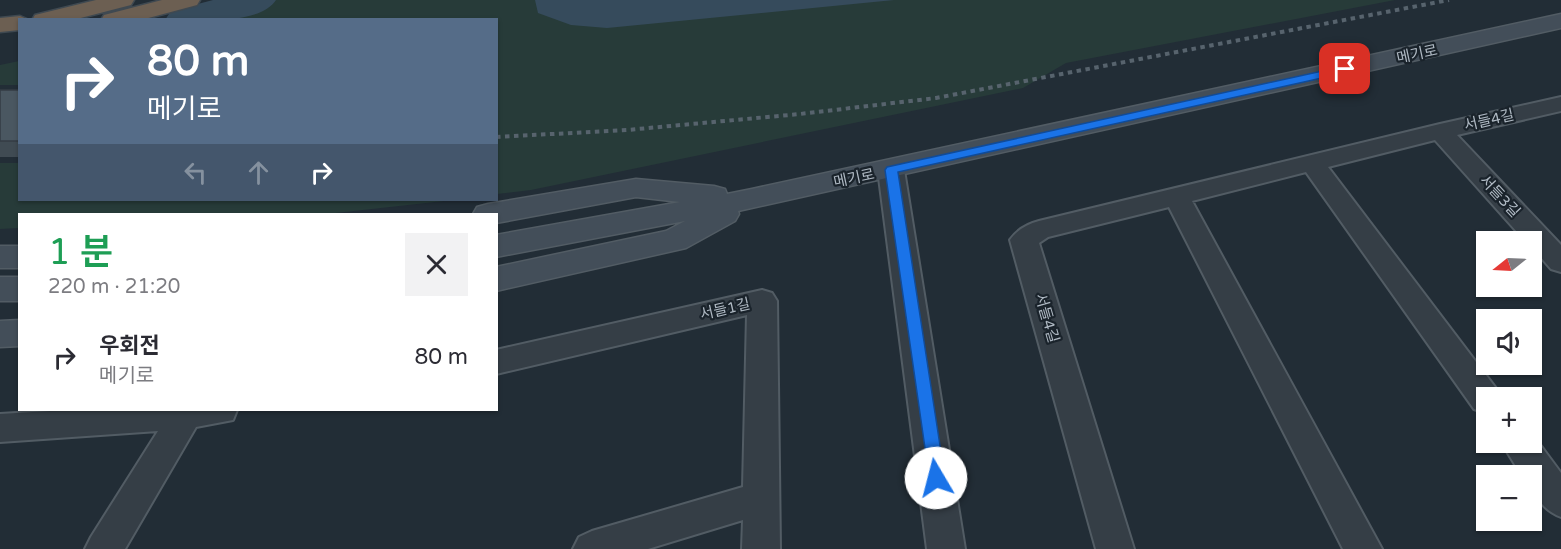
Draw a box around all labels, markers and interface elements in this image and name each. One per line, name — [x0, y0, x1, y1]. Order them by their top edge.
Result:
text: 80 m — [147, 36, 249, 87]
street label: 메기로 — [1395, 41, 1439, 67]
icon: right — [48, 42, 126, 120]
pin — [1319, 43, 1370, 94]
icon: arrive — [1328, 52, 1361, 85]
text: 메기로 — [147, 93, 222, 126]
street label: 서들4길 — [1462, 106, 1516, 134]
icon: left — [179, 156, 212, 189]
icon: ahead — [242, 156, 275, 189]
icon: right — [305, 156, 338, 189]
street label: 메기로 — [832, 165, 876, 191]
street label: 서들3길 — [1476, 171, 1524, 221]
text: 1 분 — [48, 231, 113, 274]
north arrow — [1476, 231, 1542, 297]
map controls — [1476, 231, 1542, 531]
button: close — [405, 233, 468, 296]
text: 220 m · 21:20 — [48, 275, 180, 299]
street label: 서들4길 — [1031, 291, 1063, 345]
street label: 서들1길 — [698, 295, 752, 323]
button: sound — [1476, 309, 1542, 375]
text: 우회전 — [99, 333, 160, 359]
icon: right — [48, 341, 81, 374]
text: 80 m — [414, 344, 468, 370]
text: 메기로 — [99, 364, 154, 388]
button: + — [1476, 387, 1542, 453]
position arrow — [904, 446, 968, 510]
button: − — [1476, 465, 1542, 531]

